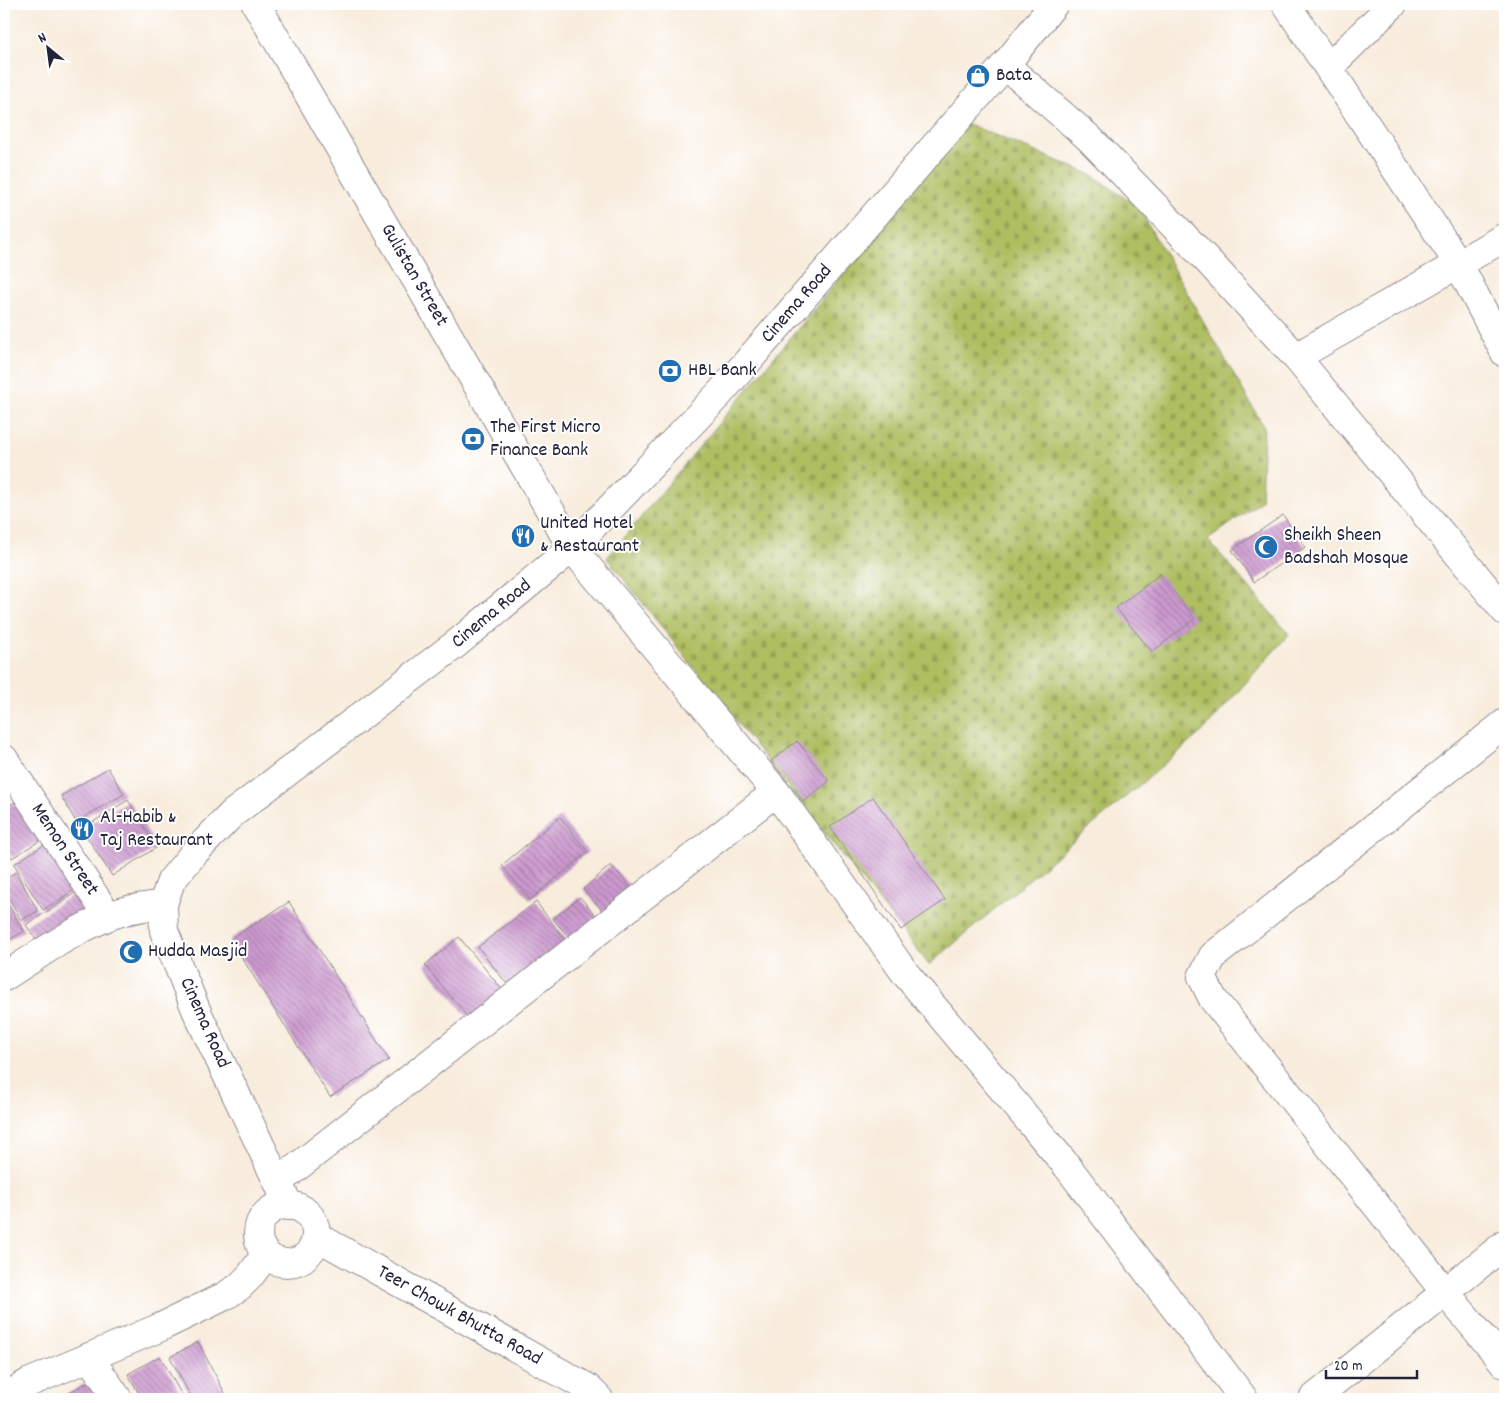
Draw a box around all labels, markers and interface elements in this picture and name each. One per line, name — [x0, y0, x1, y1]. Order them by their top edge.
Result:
north arrow — [22, 22, 72, 72]
text: N — [35, 28, 51, 49]
place label: Bata — [996, 62, 1032, 90]
shop icon: Bata — [965, 63, 991, 89]
street label: Gulistan Street — [373, 219, 455, 332]
street label: Cinema Road — [755, 258, 840, 350]
place label: HBL Bank — [688, 357, 757, 385]
bank icon: HBL Bank — [657, 358, 683, 384]
place label: The First Micro Finance Bank — [490, 414, 601, 465]
bank icon: The First Micro Finance Bank — [460, 426, 486, 452]
place label: United Hotel & Restaurant — [540, 510, 639, 561]
place label: Sheikh Sheen Badshah Mosque — [1284, 522, 1408, 573]
restaurant icon: United Hotel & Restaurant — [510, 523, 536, 549]
mosque icon: Sheikh Sheen Badshah Mosque — [1253, 534, 1279, 560]
street label: Cinema Road — [446, 573, 538, 656]
street label: Memon Street — [23, 798, 105, 902]
place label: Al-Habib & Taj Restaurant — [100, 804, 213, 855]
restaurant icon: Al-Habib & Taj Restaurant — [69, 816, 95, 842]
place label: Hudda Masjid — [148, 938, 247, 966]
mosque icon: Hudda Masjid — [118, 939, 144, 965]
street label: Cinema Road — [172, 973, 236, 1073]
street label: Teer Chowk Bhutta Road — [372, 1259, 547, 1373]
scale bar — [1326, 1348, 1418, 1380]
text: 20 m — [1334, 1356, 1362, 1378]

